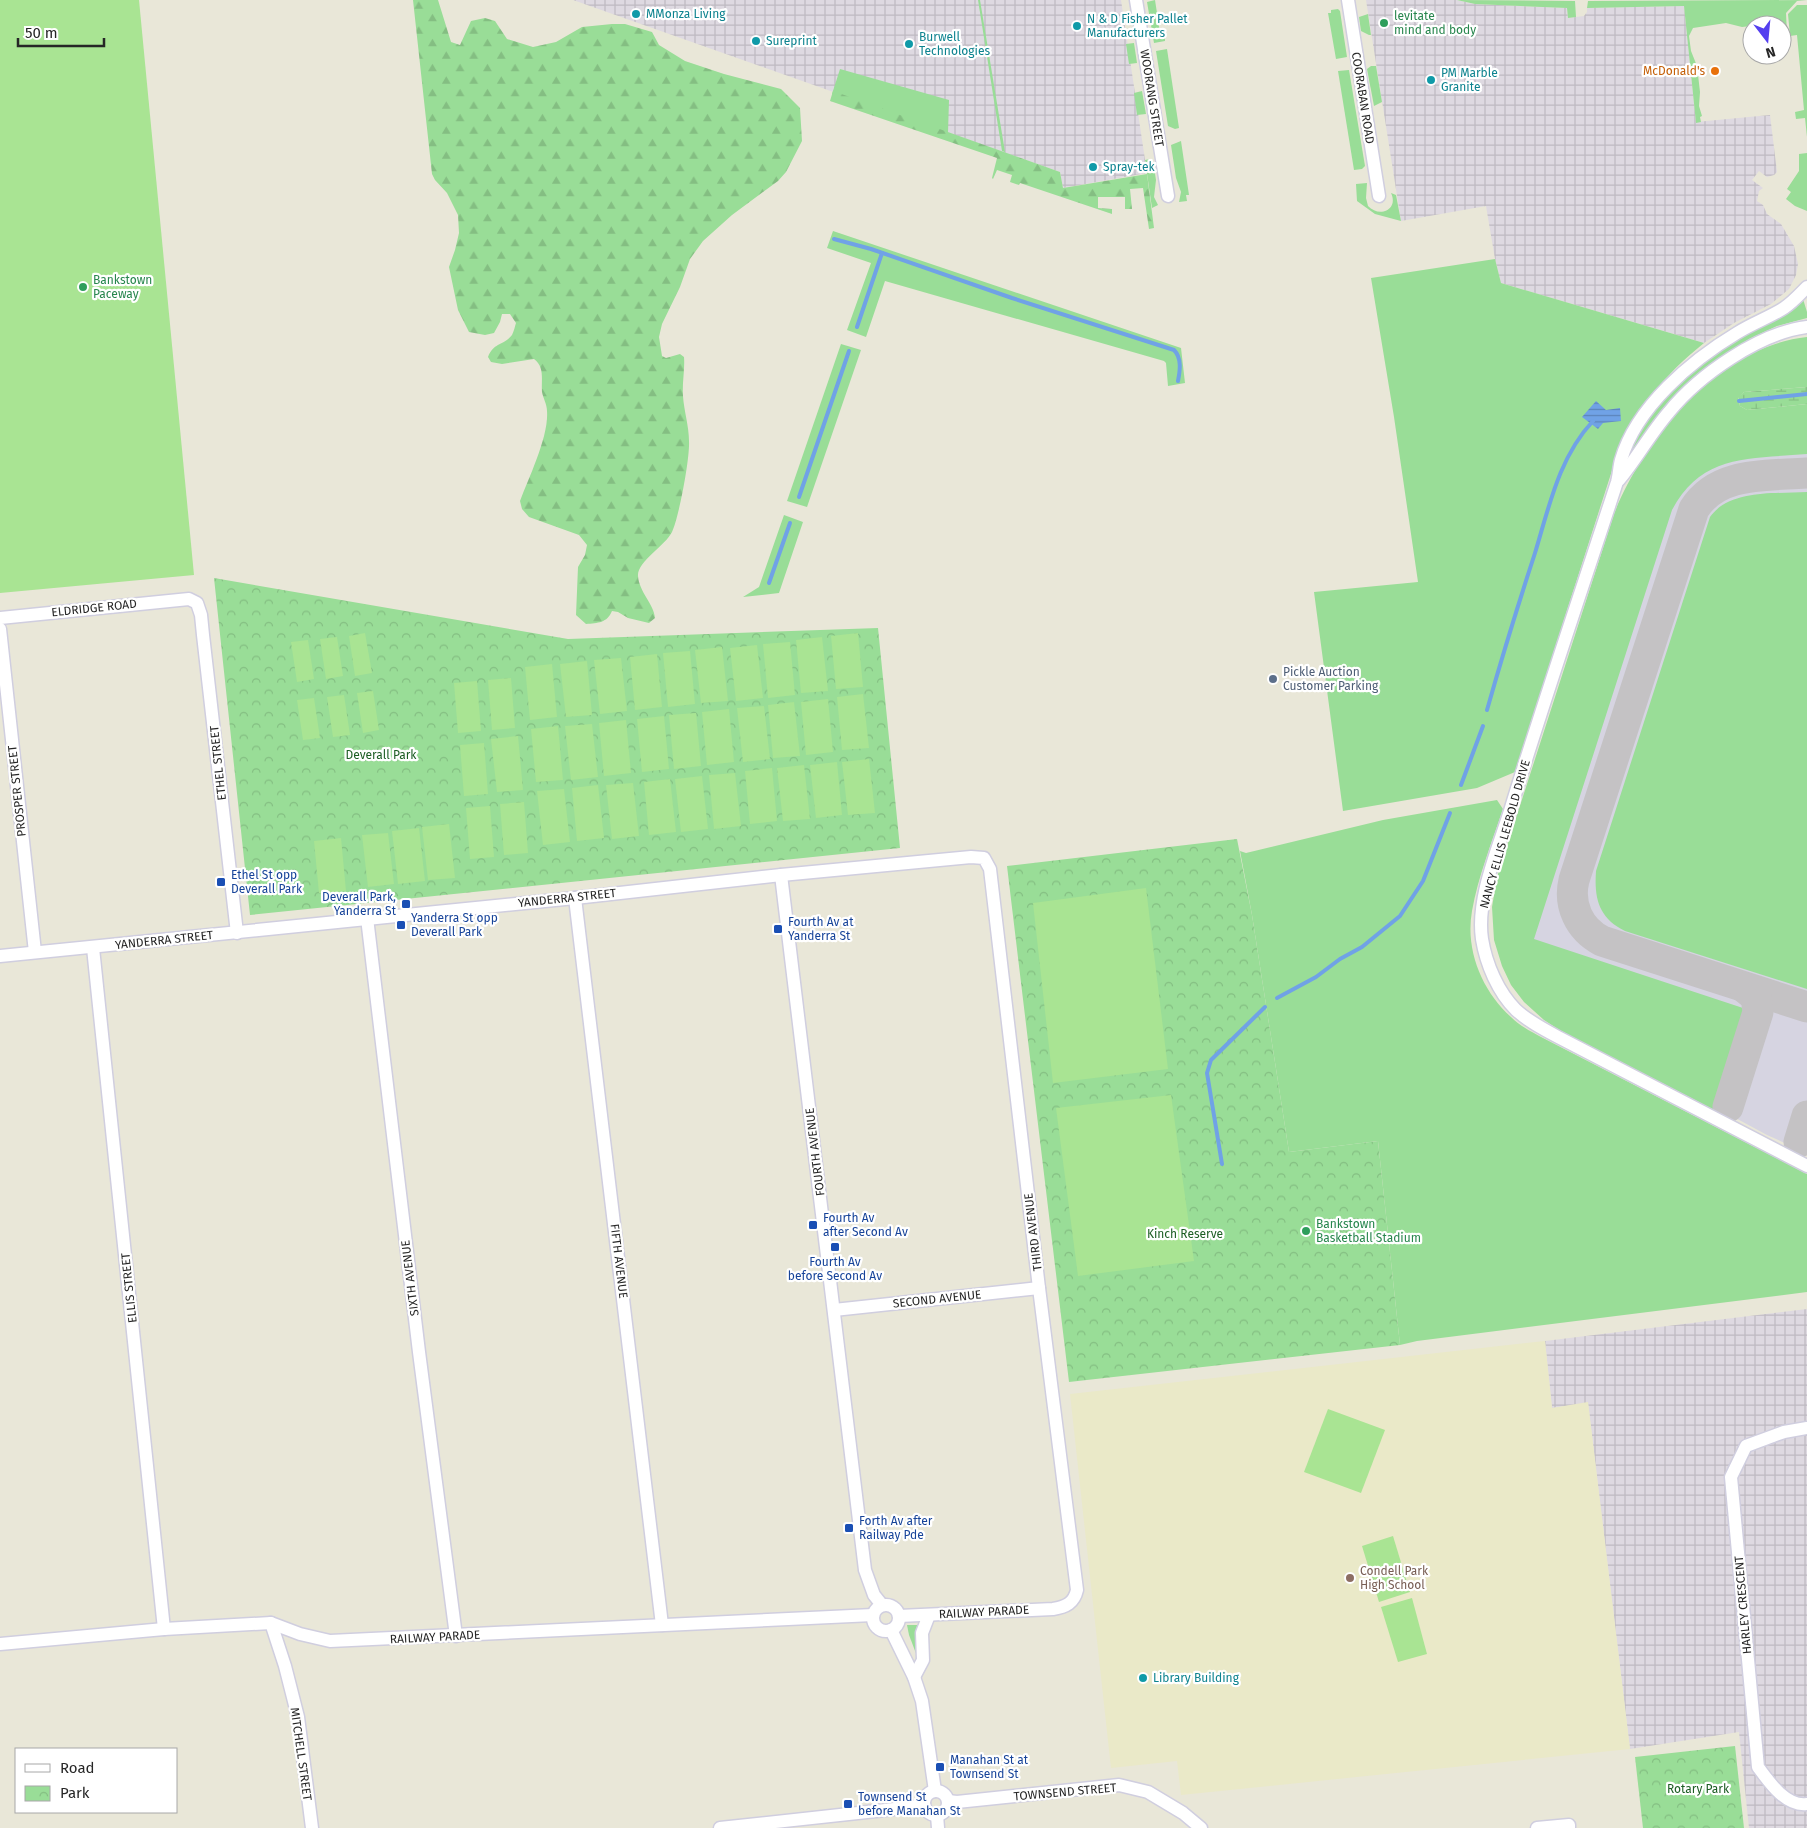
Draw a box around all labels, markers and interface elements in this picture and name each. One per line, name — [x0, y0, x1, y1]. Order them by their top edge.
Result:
place label: MMonza Living — [646, 7, 726, 21]
marker: MMonza Living — [630, 8, 642, 20]
place label: levitate mind and body — [1394, 9, 1476, 37]
place label: N & D Fisher Pallet Manufacturers — [1087, 12, 1188, 40]
scale bar — [18, 15, 104, 47]
north arrow — [1742, 15, 1792, 65]
marker: levitate mind and body — [1378, 17, 1390, 29]
marker: N & D Fisher Pallet Manufacturers — [1071, 20, 1083, 32]
text: 50 m — [25, 24, 58, 42]
place label: Burwell Technologies — [919, 30, 991, 58]
place label: Sureprint — [766, 34, 818, 48]
marker: Sureprint — [750, 35, 762, 47]
marker: Burwell Technologies — [903, 38, 915, 50]
text: N — [1764, 43, 1777, 61]
street label: WOORANG STREET — [1137, 48, 1167, 148]
street label: COORABAN ROAD — [1349, 51, 1377, 145]
place label: McDonald's — [1643, 64, 1705, 78]
marker: McDonald's — [1709, 65, 1721, 77]
place label: PM Marble Granite — [1441, 66, 1498, 94]
marker: PM Marble Granite — [1425, 74, 1437, 86]
place label: Spray-tek — [1103, 160, 1155, 174]
marker: Spray-tek — [1087, 161, 1099, 173]
place label: Bankstown Paceway — [93, 273, 152, 301]
marker: Bankstown Paceway — [77, 281, 89, 293]
street label: ELDRIDGE ROAD — [51, 597, 138, 619]
place label: Pickle Auction Customer Parking — [1283, 665, 1379, 693]
marker: Pickle Auction Customer Parking — [1267, 673, 1279, 685]
street label: ETHEL STREET — [207, 724, 229, 801]
street label: PROSPER STREET — [5, 744, 29, 837]
park label: Deverall Park — [345, 748, 417, 762]
street label: NANCY ELLIS LEEBOLD DRIVE — [1477, 758, 1533, 910]
place label: Ethel St opp Deverall Park — [231, 868, 303, 896]
marker: Ethel St opp Deverall Park — [215, 876, 227, 888]
street label: YANDERRA STREET — [517, 886, 618, 910]
place label: Deverall Park, Yanderra St — [322, 890, 397, 918]
marker: Deverall Park, Yanderra St — [400, 898, 412, 910]
place label: Yanderra St opp Deverall Park — [411, 911, 498, 939]
place label: Fourth Av at Yanderra St — [788, 915, 854, 943]
marker: Yanderra St opp Deverall Park — [395, 919, 407, 931]
marker: Fourth Av at Yanderra St — [772, 923, 784, 935]
street label: YANDERRA STREET — [114, 928, 215, 952]
street label: FOURTH AVENUE — [803, 1107, 827, 1197]
street label: THIRD AVENUE — [1021, 1192, 1045, 1272]
place label: Fourth Av after Second Av — [823, 1211, 908, 1239]
place label: Bankstown Basketball Stadium — [1316, 1217, 1421, 1245]
marker: Fourth Av after Second Av — [807, 1219, 819, 1231]
street label: FIFTH AVENUE — [607, 1223, 631, 1299]
marker: Bankstown Basketball Stadium — [1300, 1225, 1312, 1237]
park label: Kinch Reserve — [1147, 1227, 1223, 1241]
street label: SIXTH AVENUE — [398, 1239, 422, 1317]
marker: Fourth Av before Second Av — [829, 1241, 841, 1253]
street label: ELLIS STREET — [118, 1251, 140, 1324]
place label: Fourth Av before Second Av — [788, 1255, 882, 1283]
street label: SECOND AVENUE — [892, 1287, 982, 1311]
place label: Forth Av after Railway Pde — [859, 1514, 933, 1542]
marker: Forth Av after Railway Pde — [843, 1522, 855, 1534]
street label: HARLEY CRESCENT — [1732, 1554, 1754, 1655]
place label: Condell Park High School — [1360, 1564, 1429, 1592]
marker: Condell Park High School — [1344, 1572, 1356, 1584]
street label: RAILWAY PARADE — [938, 1603, 1030, 1621]
street label: RAILWAY PARADE — [389, 1628, 481, 1646]
place label: Library Building — [1153, 1671, 1240, 1685]
marker: Library Building — [1137, 1672, 1149, 1684]
street label: MITCHELL STREET — [288, 1707, 315, 1802]
legend — [15, 1748, 178, 1813]
place label: Manahan St at Townsend St — [950, 1753, 1029, 1781]
text: Road — [60, 1759, 95, 1777]
marker: Manahan St at Townsend St — [934, 1761, 946, 1773]
street label: TOWNSEND STREET — [1013, 1780, 1118, 1803]
park label: Rotary Park — [1667, 1782, 1730, 1796]
text: Park — [60, 1784, 90, 1802]
place label: Townsend St before Manahan St — [858, 1790, 961, 1818]
marker: Townsend St before Manahan St — [842, 1798, 854, 1810]

